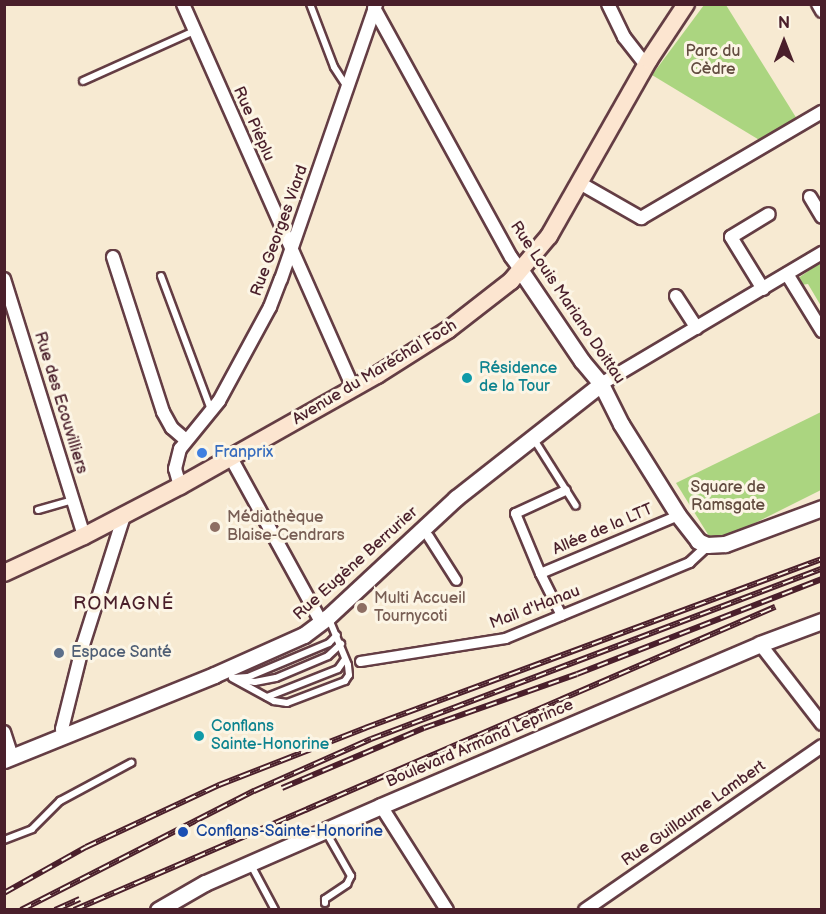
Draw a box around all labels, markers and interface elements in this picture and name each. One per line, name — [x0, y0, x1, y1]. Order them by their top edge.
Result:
north arrow — [754, 12, 814, 72]
text: N — [778, 14, 790, 33]
park label: Parc du Cèdre — [686, 42, 740, 80]
street label: Rue Piéplu — [228, 84, 278, 164]
street label: Rue Georges Viard — [247, 163, 313, 299]
street label: Rue Louis Mariano Doittau — [505, 218, 629, 388]
street label: Avenue du Maréchal Foch — [289, 316, 461, 430]
street label: Rue des Ecouvilliers — [29, 330, 91, 476]
place label: Résidence de la Tour — [479, 359, 557, 397]
marker: Résidence de la Tour — [460, 371, 474, 385]
place label: Franprix — [214, 443, 273, 463]
marker: Franprix — [195, 446, 209, 460]
park label: Square de Ramsgate — [691, 478, 765, 516]
street label: Allée de la LTT — [550, 500, 656, 560]
street label: Rue Eugène Berrurier — [290, 503, 422, 625]
place label: Médiathèque Blaise-Cendrars — [227, 508, 345, 546]
marker: Médiathèque Blaise-Cendrars — [208, 520, 222, 534]
street label: Mail d'Hanau — [487, 582, 583, 634]
place label: Multi Accueil Tournycoti — [374, 589, 465, 627]
district label: ROMAGNÉ — [73, 593, 175, 615]
marker: Multi Accueil Tournycoti — [355, 601, 369, 615]
place label: Espace Santé — [71, 643, 172, 663]
marker: Espace Santé — [52, 646, 66, 660]
street label: Boulevard Armand Leprince — [383, 696, 577, 792]
place label: Conflans Sainte-Honorine — [211, 717, 329, 755]
marker: Conflans Sainte-Honorine — [192, 729, 206, 743]
street label: Rue Guillaume Lambert — [618, 757, 770, 871]
place label: Conflans-Sainte-Honorine — [196, 822, 383, 842]
marker: Conflans-Sainte-Honorine — [174, 823, 192, 841]

